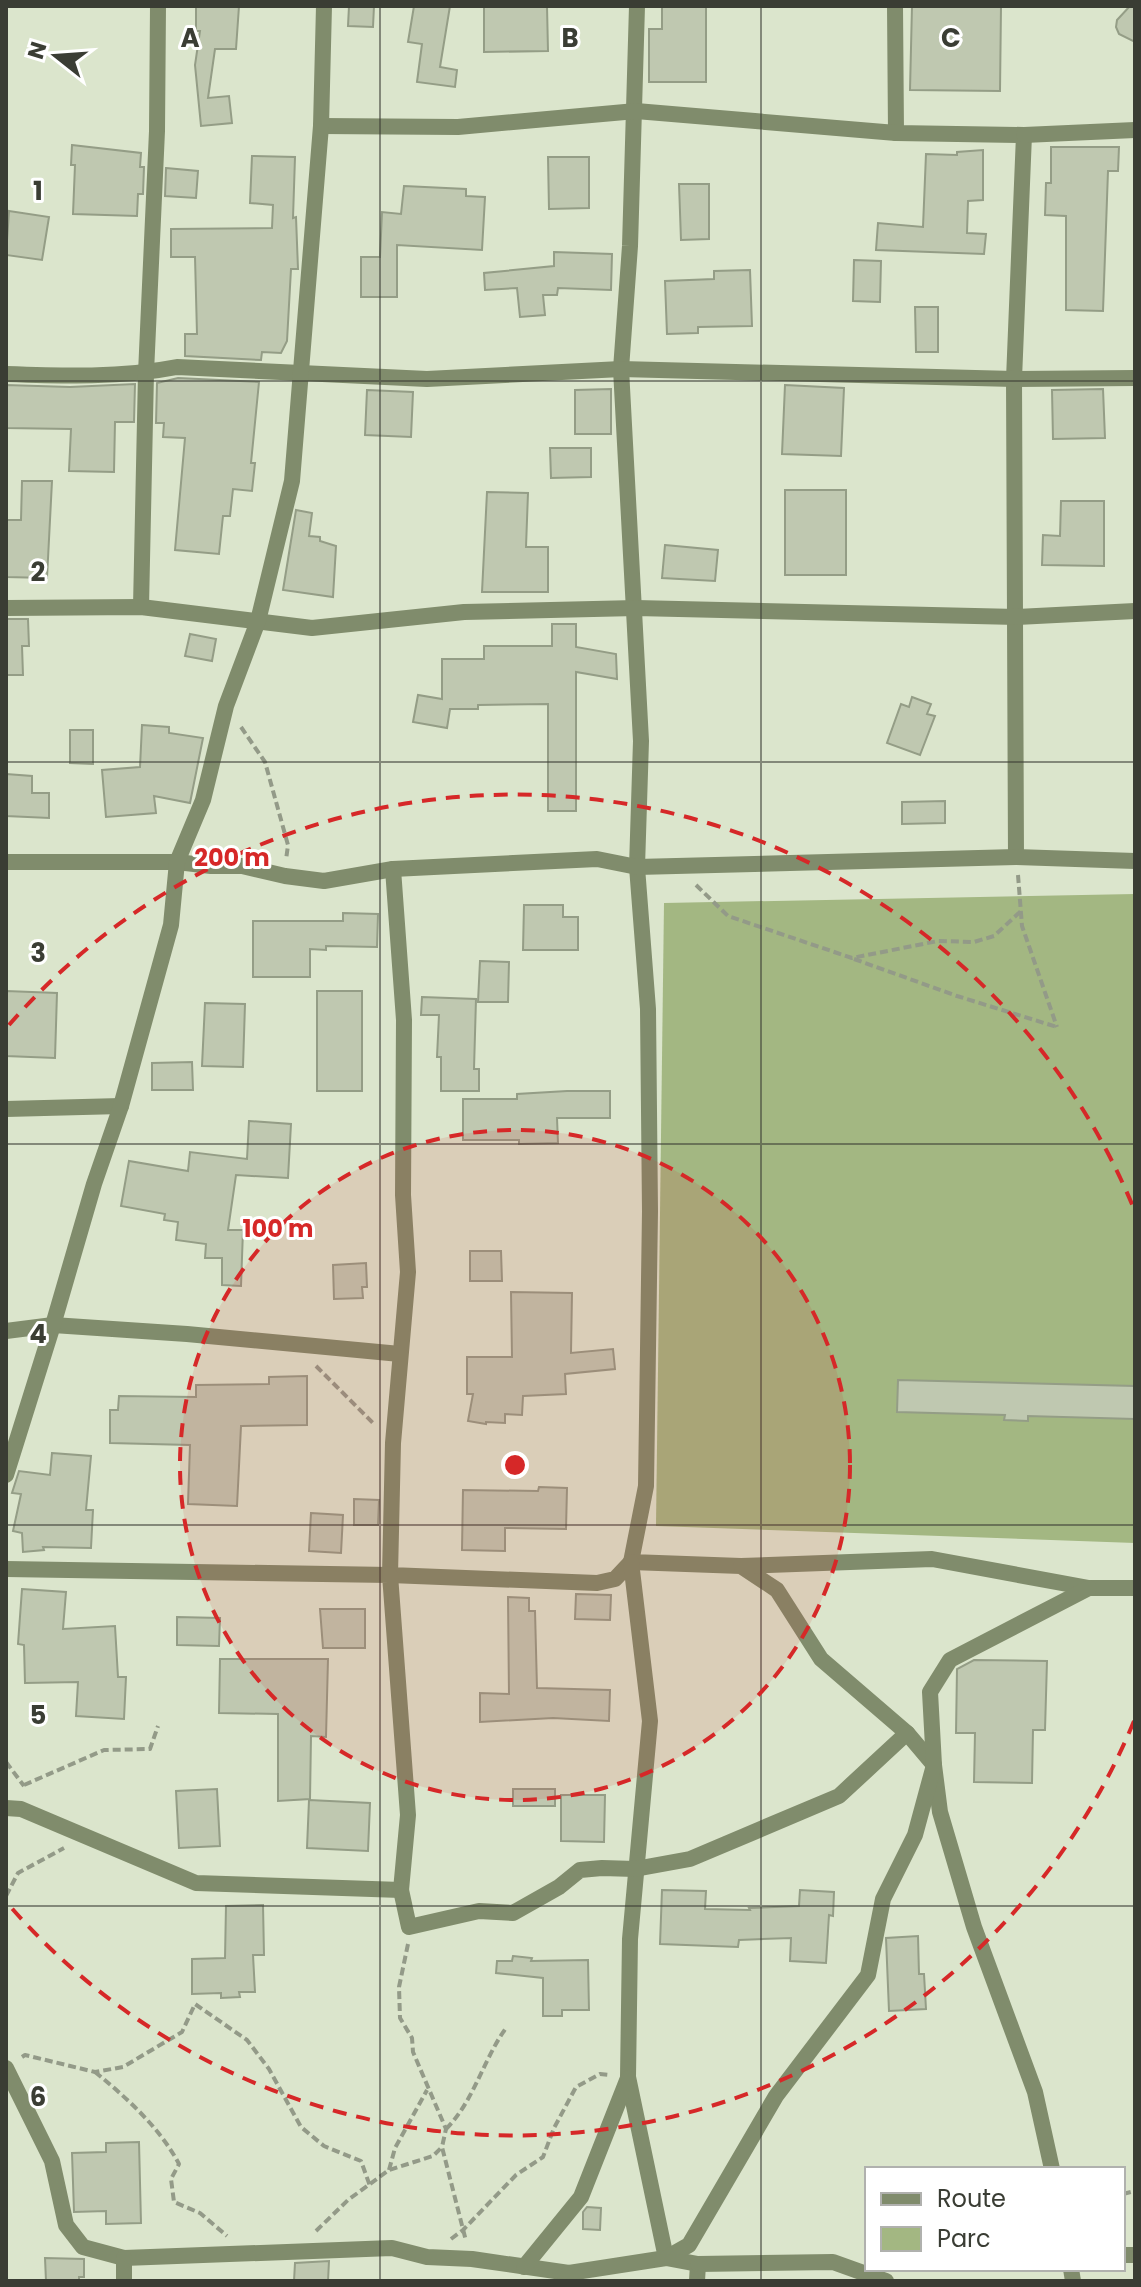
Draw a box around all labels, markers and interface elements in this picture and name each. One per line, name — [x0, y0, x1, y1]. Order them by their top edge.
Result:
north arrow — [16, 16, 96, 96]
text: A — [180, 20, 200, 56]
text: B — [561, 20, 579, 56]
text: C — [941, 20, 961, 56]
text: N — [20, 38, 55, 63]
text: 1 — [33, 173, 43, 209]
text: 2 — [31, 554, 46, 590]
text: 200 m — [194, 841, 270, 874]
text: 3 — [30, 935, 46, 971]
text: 100 m — [243, 1212, 313, 1245]
text: 4 — [29, 1316, 47, 1352]
centre of rings — [501, 1451, 529, 1479]
text: 5 — [30, 1697, 46, 1733]
text: 6 — [30, 2079, 46, 2115]
legend — [865, 2167, 1125, 2271]
text: Route — [937, 2182, 1006, 2215]
text: Parc — [937, 2222, 991, 2255]

